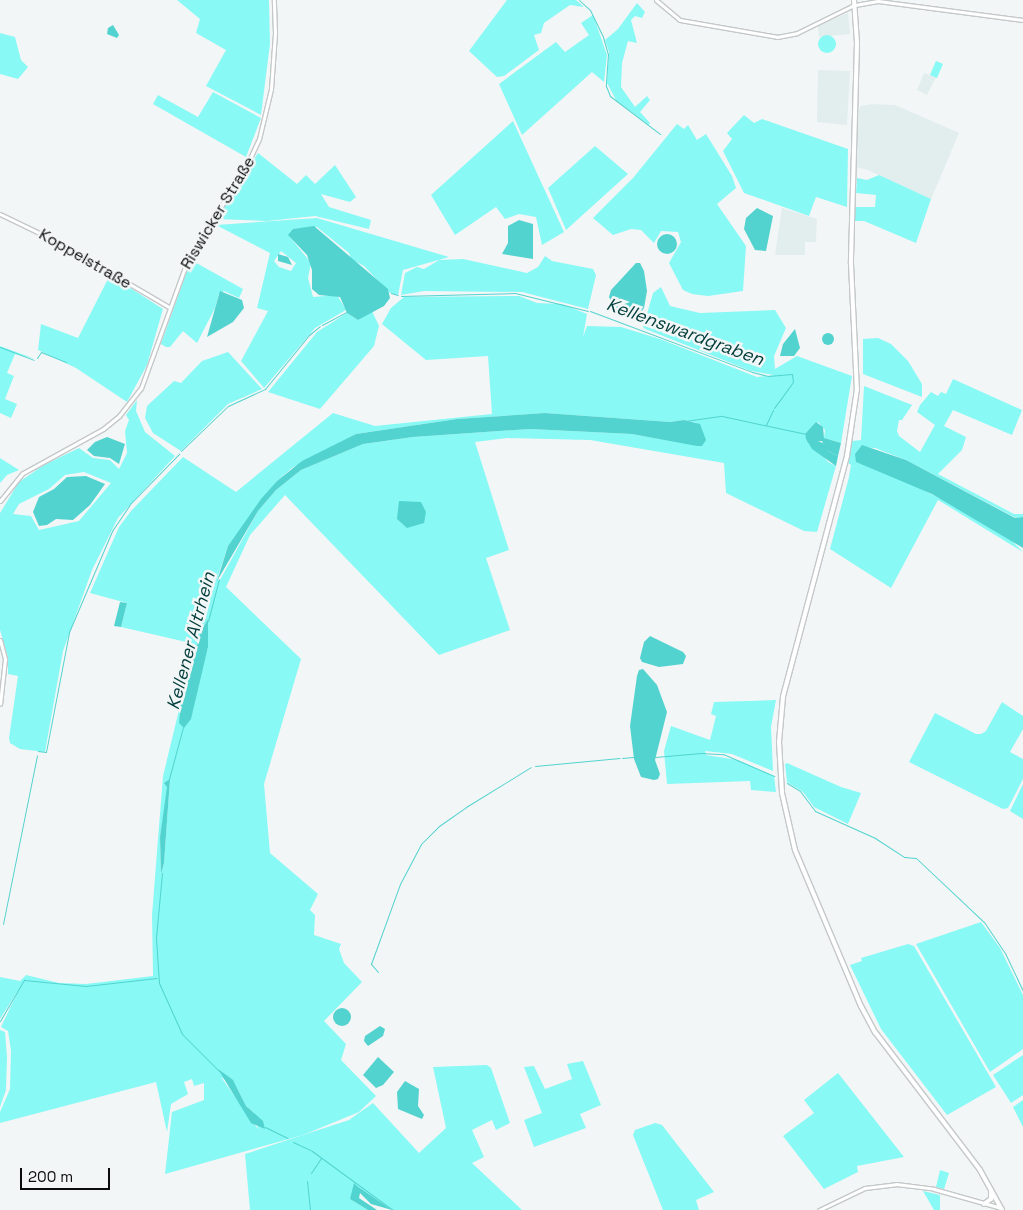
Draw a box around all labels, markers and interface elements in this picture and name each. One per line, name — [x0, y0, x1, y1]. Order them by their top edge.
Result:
street label: Riswicker Straße — [177, 153, 259, 273]
street label: Koppelstraße — [35, 225, 135, 293]
water label: Kellenswardgraben — [604, 294, 766, 370]
water label: Kellener Altrhein — [162, 570, 220, 712]
scale bar — [22, 1158, 112, 1190]
text: 200 m — [28, 1167, 73, 1186]

